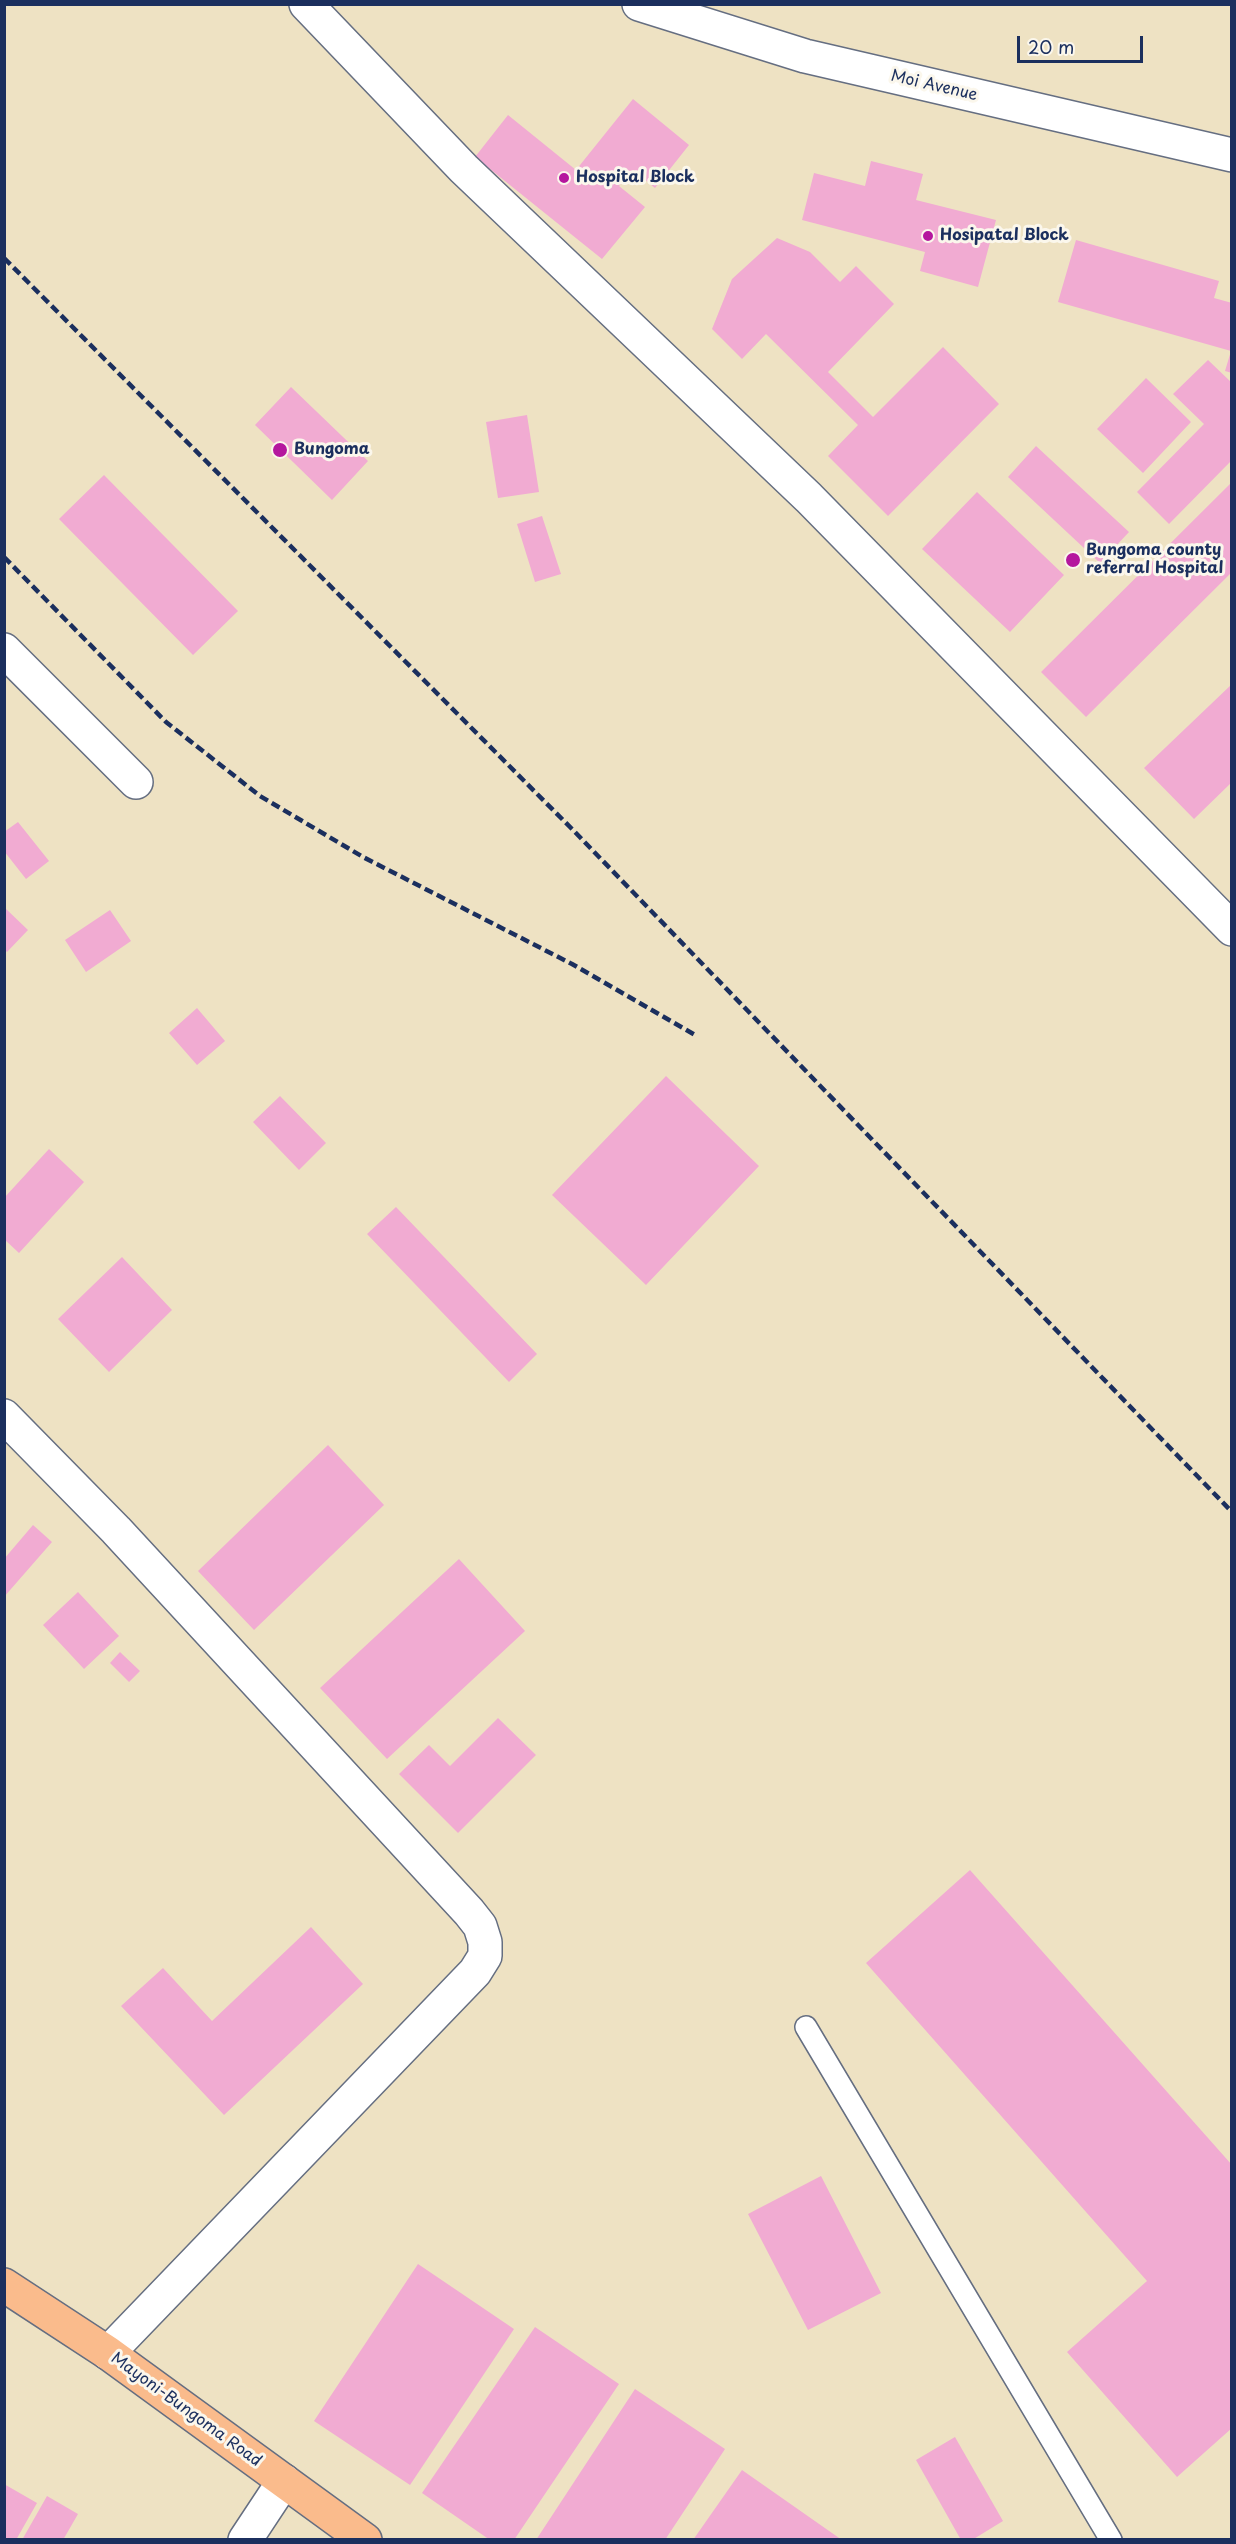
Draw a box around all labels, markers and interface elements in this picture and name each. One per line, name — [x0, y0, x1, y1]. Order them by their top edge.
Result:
scale bar — [1020, 24, 1146, 62]
text: 20 m — [1028, 33, 1074, 60]
street label: Moi Avenue — [889, 67, 979, 105]
place label: Hospital Block — [576, 168, 695, 188]
marker: Hospital Block — [557, 171, 571, 185]
place label: Hosipatal Block — [940, 226, 1069, 246]
marker: Hosipatal Block — [921, 229, 935, 243]
place label: Bungoma — [294, 440, 369, 460]
marker: Bungoma — [271, 441, 289, 459]
place label: Bungoma county referral Hospital — [1086, 541, 1223, 579]
marker: Bungoma county referral Hospital — [1064, 551, 1082, 569]
street label: Mayoni-Bungoma Road — [107, 2349, 265, 2471]

